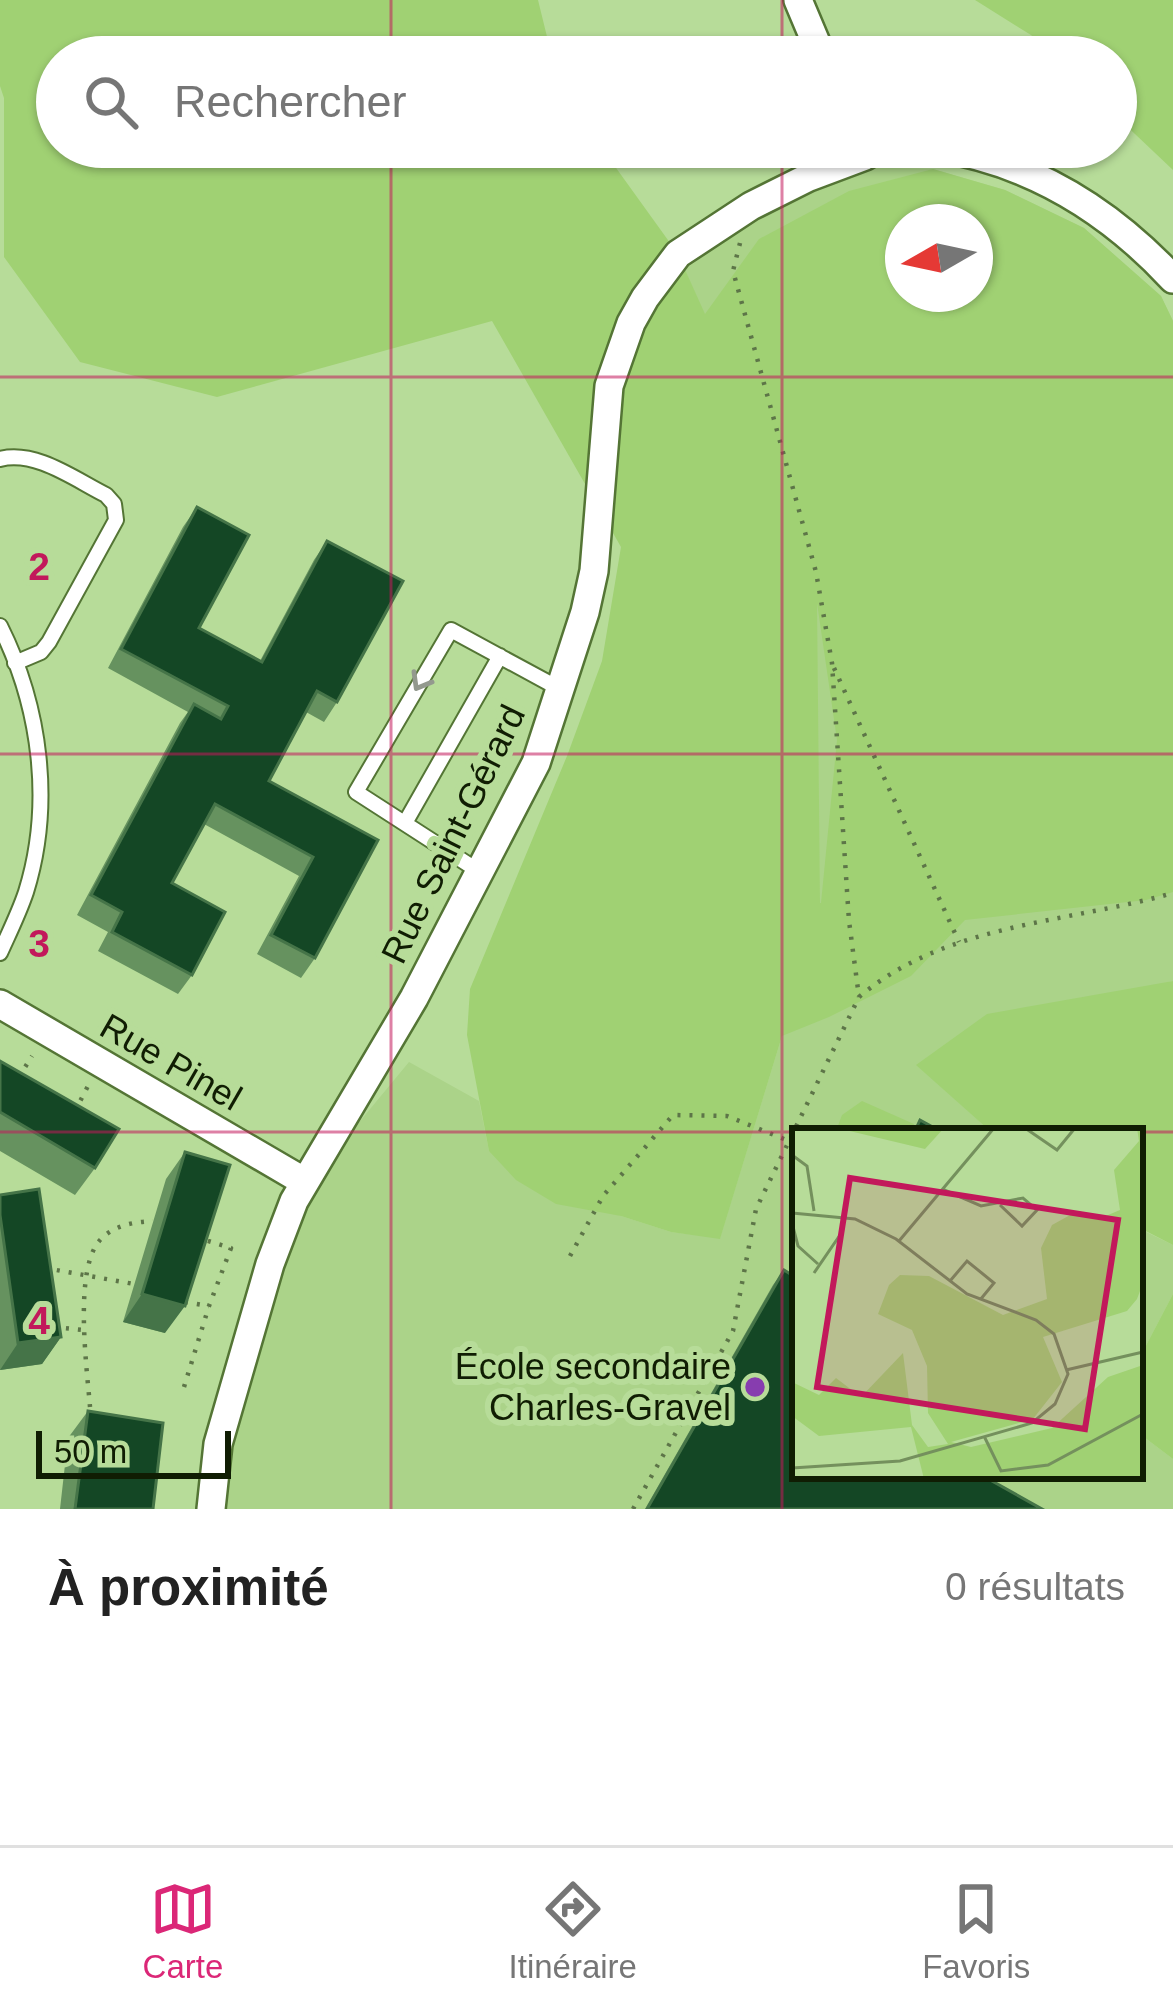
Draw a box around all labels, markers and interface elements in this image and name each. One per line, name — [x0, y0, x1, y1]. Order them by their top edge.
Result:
search box — [36, 36, 1137, 168]
icon: search — [78, 69, 144, 135]
text: Rechercher — [174, 76, 407, 127]
north arrow — [885, 204, 993, 312]
text: 2 — [28, 545, 50, 588]
one-way arrow — [412, 669, 434, 691]
street label: Rue Saint-Gérard — [373, 698, 533, 970]
text: 3 — [28, 922, 50, 965]
street label: Rue Pinel — [93, 1005, 249, 1119]
inset map — [792, 1128, 1143, 1479]
text: 4 — [28, 1299, 50, 1342]
place label: École secondaire Charles-Gravel — [455, 1346, 731, 1428]
marker: École secondaire Charles-Gravel — [742, 1374, 768, 1400]
scale bar — [36, 1425, 231, 1478]
text: 50 m — [54, 1433, 127, 1470]
text: À proximité — [48, 1559, 329, 1616]
text: 0 résultats — [945, 1565, 1125, 1608]
tab: Carte — [143, 1876, 223, 1986]
tab: Itinéraire — [509, 1876, 637, 1986]
tab: Favoris — [922, 1876, 1030, 1986]

